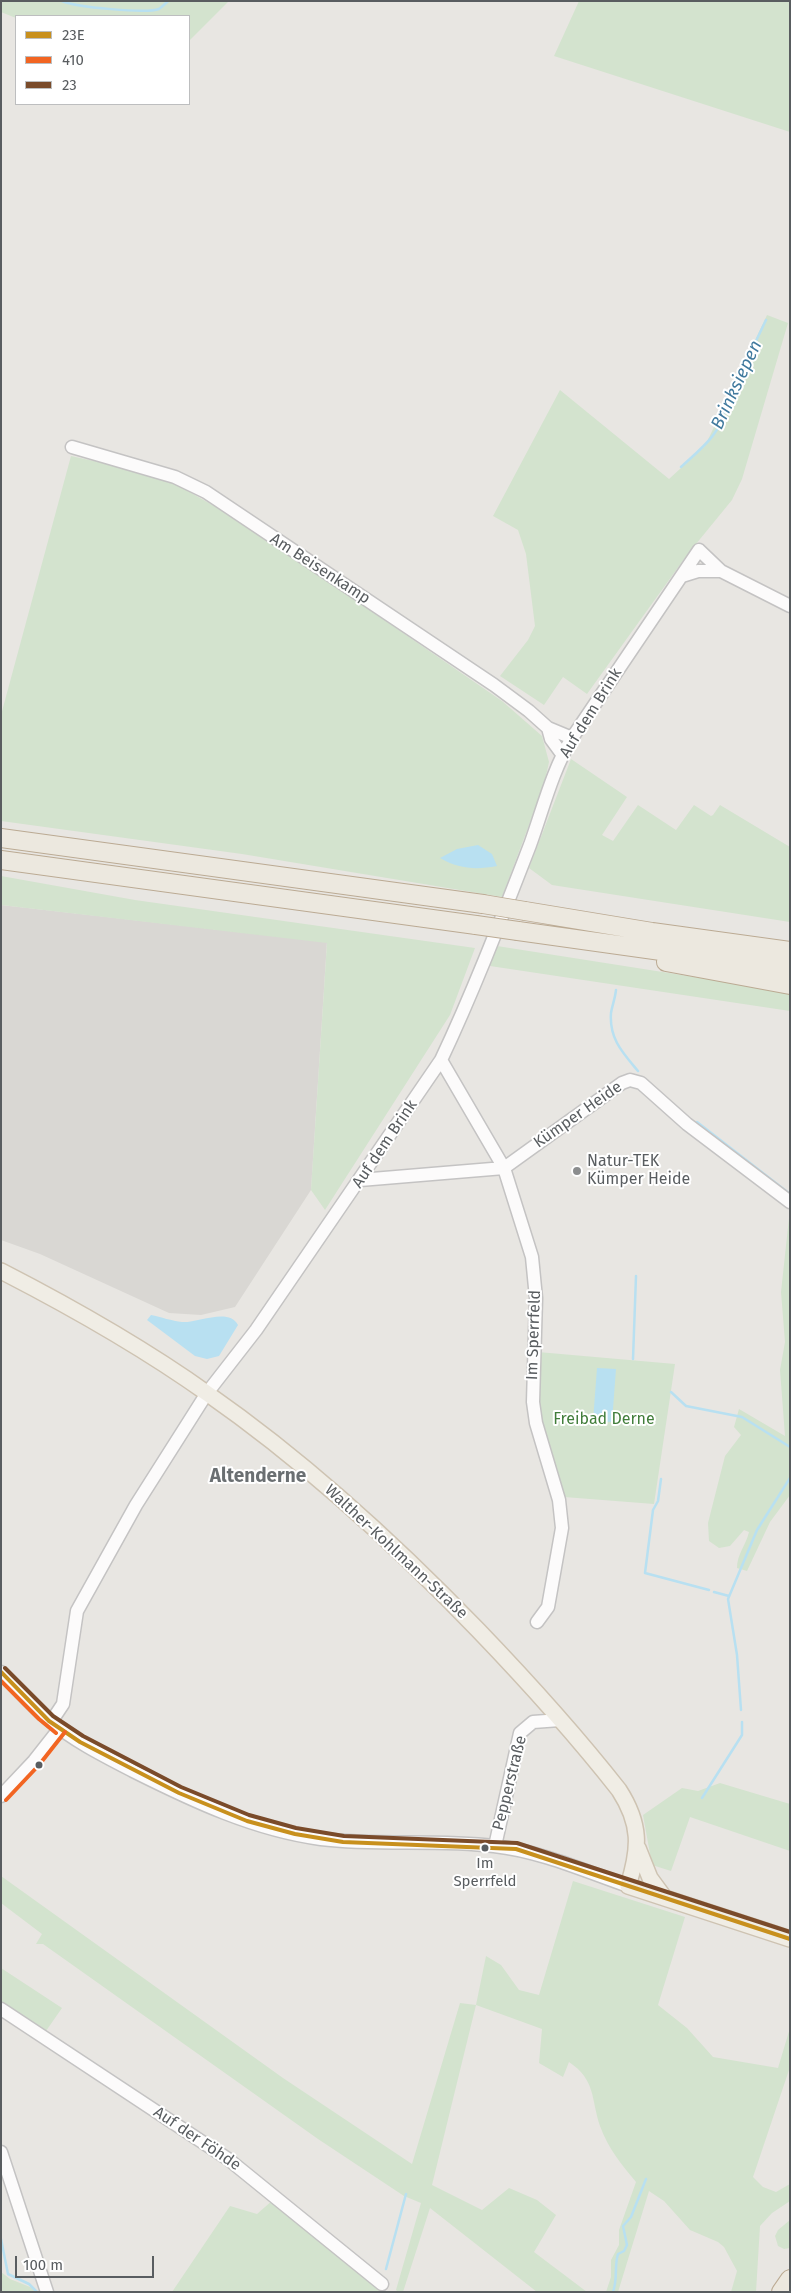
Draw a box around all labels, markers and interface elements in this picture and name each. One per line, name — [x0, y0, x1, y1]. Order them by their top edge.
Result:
legend — [15, 15, 190, 105]
text: 23E — [62, 26, 85, 44]
text: 410 — [62, 51, 84, 69]
text: 23 — [62, 76, 77, 94]
water label: Brinksiepen — [707, 337, 767, 433]
street label: Am Beisenkamp — [266, 529, 374, 609]
street label: Auf dem Brink — [556, 665, 626, 761]
street label: Kümper Heide — [530, 1077, 626, 1153]
street label: Auf dem Brink — [348, 1096, 422, 1192]
place label: Natur-TEK Kümper Heide — [587, 1152, 690, 1190]
marker: Natur-TEK Kümper Heide — [571, 1165, 583, 1177]
street label: Im Sperrfeld — [523, 1290, 545, 1380]
park label: Freibad Derne — [553, 1410, 655, 1430]
district label: Altenderne — [210, 1466, 306, 1488]
street label: Walther-Kohlmann-Straße — [321, 1481, 471, 1623]
street label: Pepperstraße — [489, 1734, 531, 1832]
unlabelled marker — [34, 1760, 44, 1770]
marker: Im Sperrfeld — [480, 1843, 490, 1853]
place label: Im Sperrfeld — [453, 1855, 517, 1890]
street label: Auf der Föhde — [150, 2103, 244, 2175]
scale bar — [18, 2246, 156, 2278]
text: 100 m — [23, 2256, 63, 2274]

